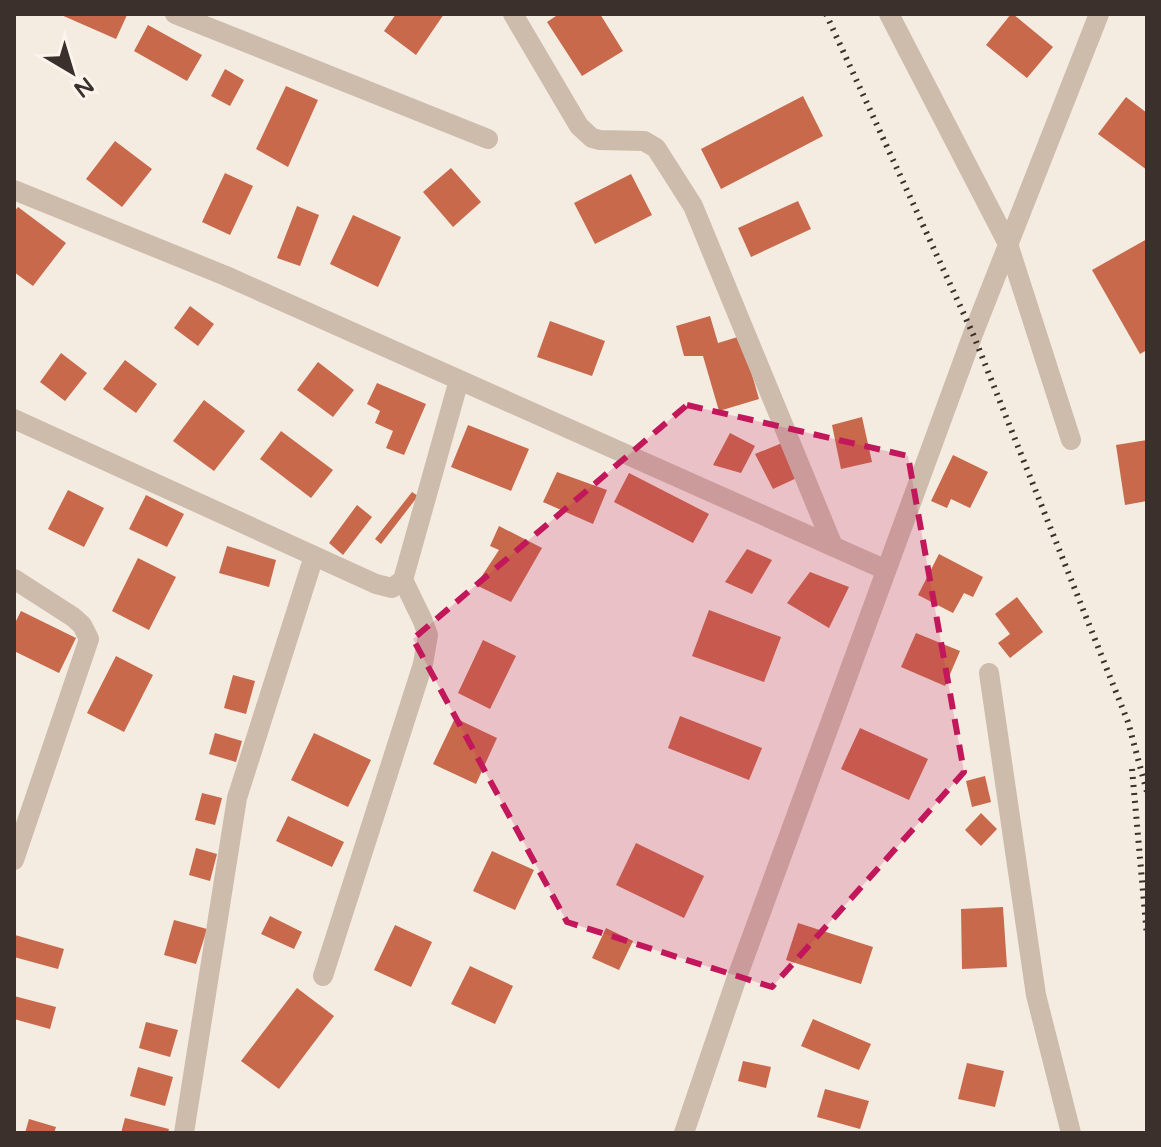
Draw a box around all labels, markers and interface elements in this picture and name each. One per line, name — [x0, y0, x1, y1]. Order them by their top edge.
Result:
north arrow — [32, 32, 112, 112]
text: N — [69, 71, 99, 103]

